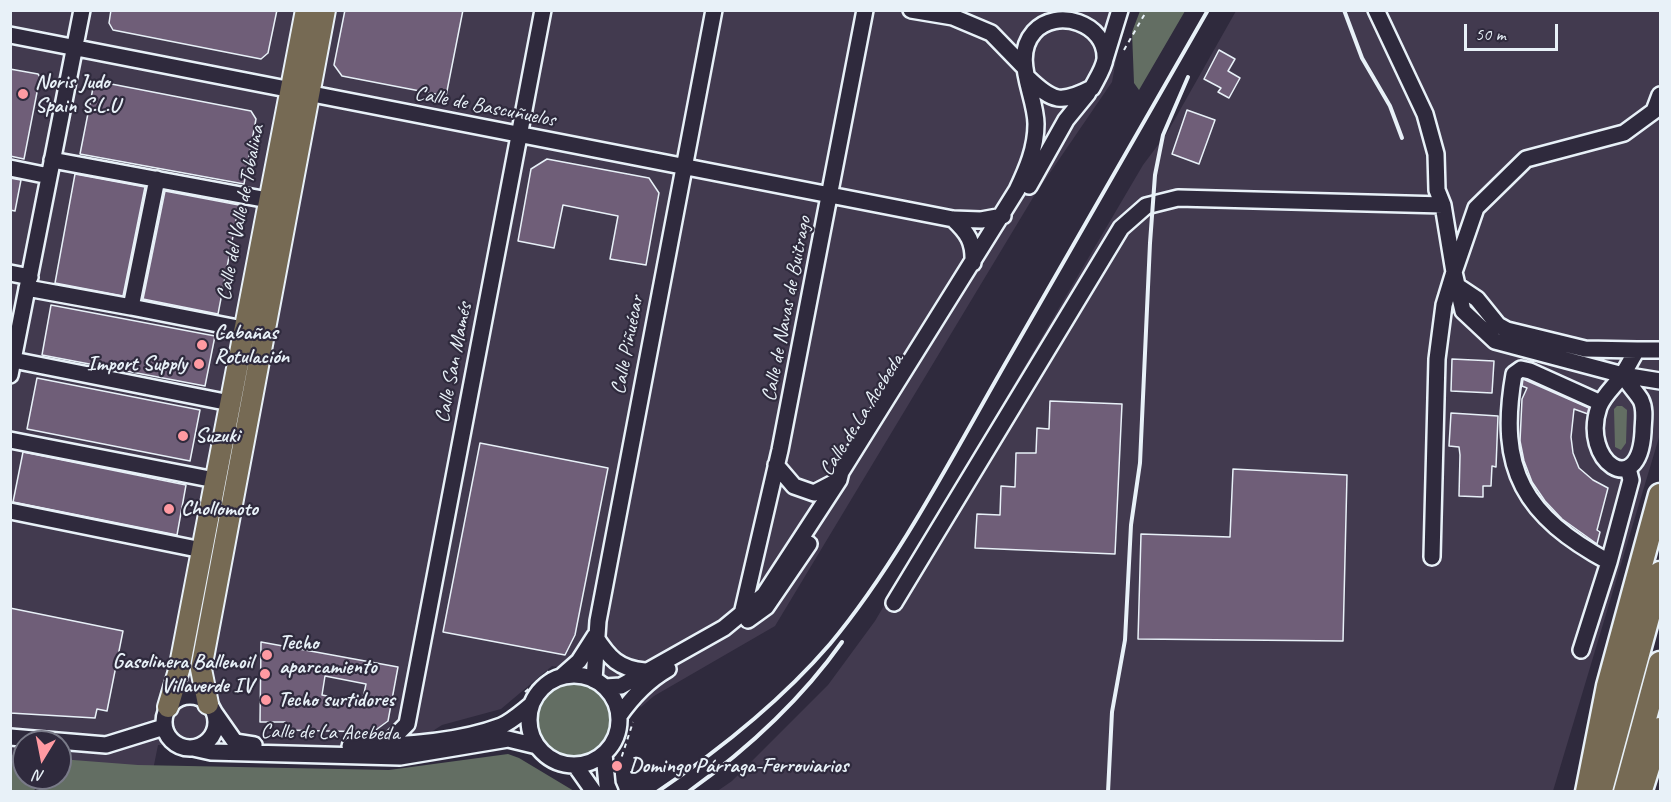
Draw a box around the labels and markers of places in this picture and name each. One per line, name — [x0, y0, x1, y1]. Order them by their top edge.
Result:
place label: Noris Judo Spain S.L.U — [35, 69, 119, 119]
marker: Noris Judo Spain S.L.U — [16, 87, 30, 101]
place label: Cabañas Rotulación — [214, 320, 289, 370]
marker: Cabañas Rotulación — [195, 338, 209, 352]
place label: Import Supply — [87, 351, 187, 377]
marker: Import Supply — [192, 357, 206, 371]
place label: Suzuki — [195, 423, 240, 449]
marker: Suzuki — [176, 429, 190, 443]
place label: Chollomoto — [181, 496, 258, 522]
marker: Chollomoto — [162, 502, 176, 516]
place label: Techo aparcamiento — [279, 630, 377, 680]
marker: Techo aparcamiento — [260, 648, 274, 662]
place label: Gasolinera Ballenoil Villaverde IV — [113, 649, 253, 699]
marker: Gasolinera Ballenoil Villaverde IV — [258, 667, 272, 681]
place label: Techo surtidores — [278, 687, 395, 713]
marker: Techo surtidores — [259, 693, 273, 707]
place label: Domingo Párraga-Ferroviarios — [629, 753, 848, 779]
marker: Domingo Párraga-Ferroviarios — [610, 759, 624, 773]

